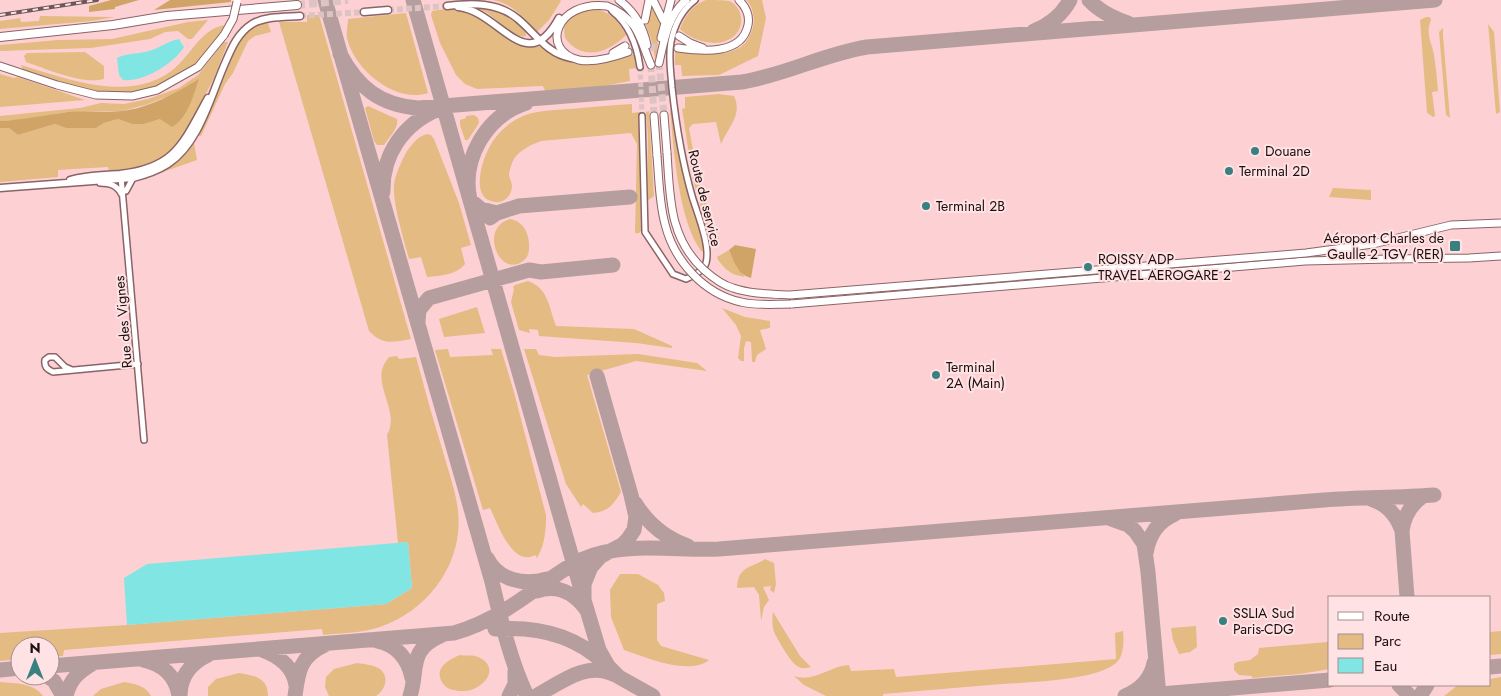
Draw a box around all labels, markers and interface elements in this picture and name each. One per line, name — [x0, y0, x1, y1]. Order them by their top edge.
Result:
place label: Douane — [1265, 141, 1311, 161]
marker: Douane — [1249, 145, 1261, 157]
street label: Route de service — [683, 148, 727, 248]
place label: Terminal 2D — [1239, 161, 1310, 181]
marker: Terminal 2D — [1223, 165, 1235, 177]
place label: Terminal 2B — [936, 196, 1005, 216]
marker: Terminal 2B — [920, 200, 932, 212]
place label: Aéroport Charles de Gaulle 2 TGV (RER) — [1323, 228, 1444, 264]
marker: Aéroport Charles de Gaulle 2 TGV (RER) — [1448, 239, 1462, 253]
place label: ROISSY ADP TRAVEL AEROGARE 2 — [1098, 249, 1231, 285]
marker: ROISSY ADP TRAVEL AEROGARE 2 — [1082, 261, 1094, 273]
street label: Rue des Vignes — [109, 275, 137, 369]
place label: Terminal 2A (Main) — [946, 357, 1005, 393]
marker: Terminal 2A (Main) — [930, 369, 942, 381]
legend — [1328, 596, 1491, 686]
place label: SSLIA Sud Paris-CDG — [1233, 603, 1295, 639]
text: Route — [1374, 605, 1410, 627]
marker: SSLIA Sud Paris-CDG — [1217, 615, 1229, 627]
text: Parc — [1374, 630, 1401, 652]
north arrow — [10, 636, 60, 686]
text: N — [29, 638, 41, 658]
text: Eau — [1374, 655, 1397, 677]

